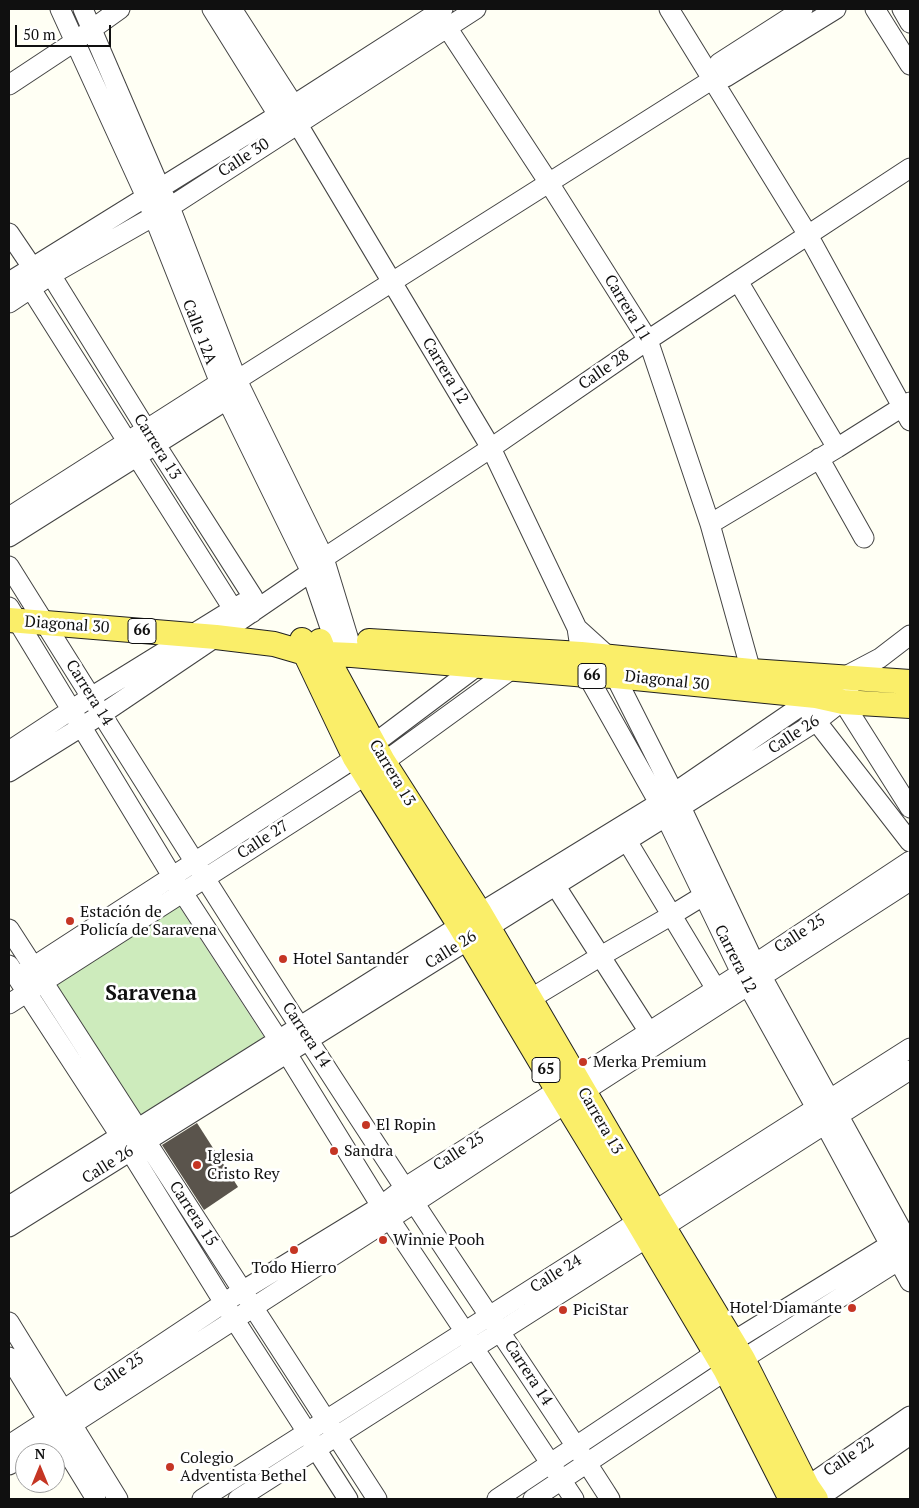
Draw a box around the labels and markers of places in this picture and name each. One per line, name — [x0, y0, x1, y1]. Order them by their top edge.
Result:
place label: Estación de Policía de Saravena — [80, 902, 217, 940]
marker: Estación de Policía de Saravena — [64, 915, 76, 927]
place label: Hotel Santander — [293, 949, 409, 969]
marker: Hotel Santander — [277, 953, 289, 965]
place label: Merka Premium — [593, 1052, 707, 1072]
marker: Merka Premium — [577, 1056, 589, 1068]
place label: El Ropin — [376, 1115, 436, 1135]
marker: El Ropin — [360, 1119, 372, 1131]
place label: Sandra — [344, 1141, 393, 1161]
marker: Sandra — [328, 1145, 340, 1157]
place label: Iglesia Cristo Rey — [207, 1146, 280, 1184]
marker: Iglesia Cristo Rey — [191, 1159, 203, 1171]
place label: Winnie Pooh — [393, 1230, 485, 1250]
marker: Winnie Pooh — [377, 1234, 389, 1246]
marker: Todo Hierro — [288, 1244, 300, 1256]
place label: Todo Hierro — [251, 1258, 337, 1278]
place label: Hotel Diamante — [729, 1298, 842, 1318]
place label: PiciStar — [573, 1300, 628, 1320]
marker: Hotel Diamante — [846, 1302, 858, 1314]
marker: PiciStar — [557, 1304, 569, 1316]
place label: Colegio Adventista Bethel — [180, 1448, 307, 1486]
marker: Colegio Adventista Bethel — [164, 1461, 176, 1473]

